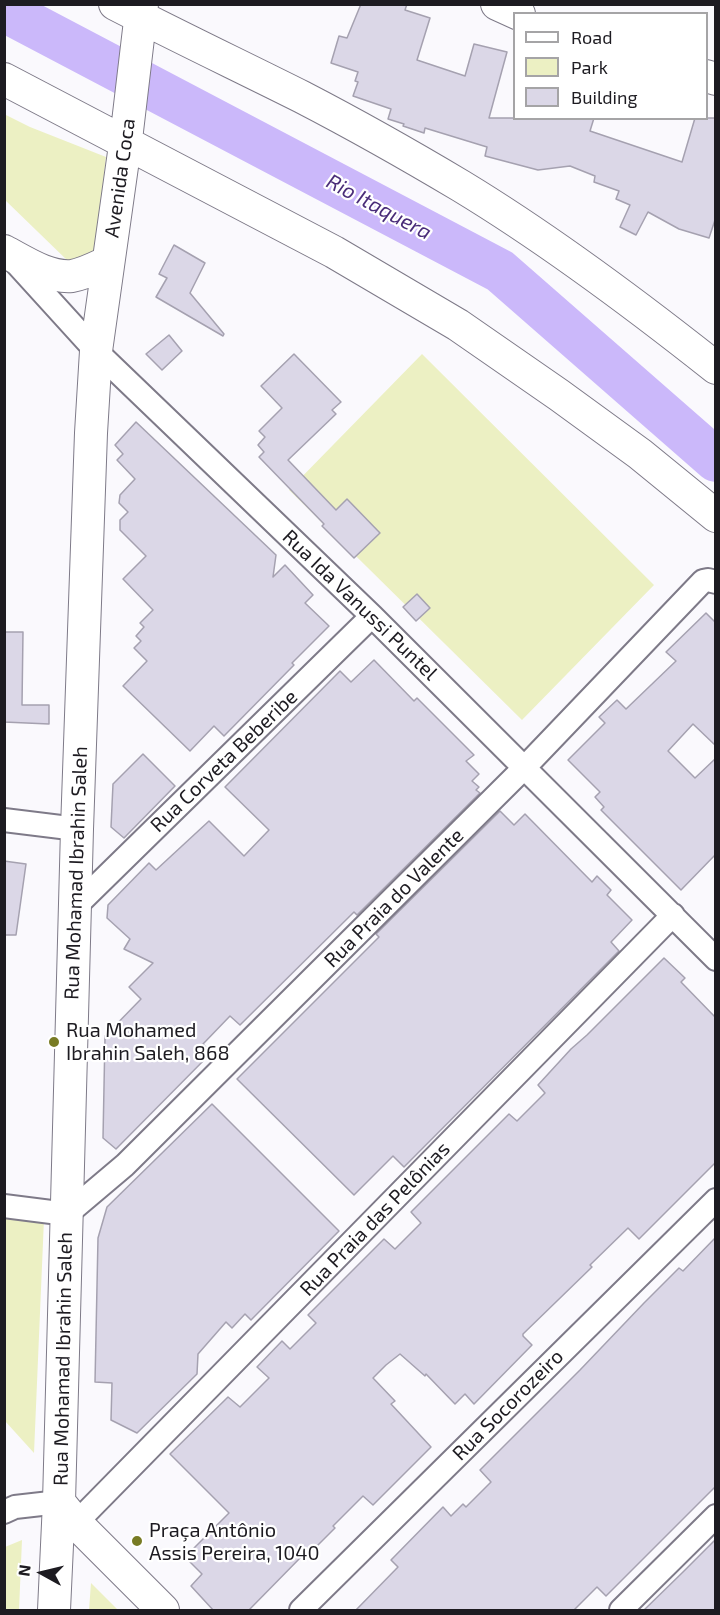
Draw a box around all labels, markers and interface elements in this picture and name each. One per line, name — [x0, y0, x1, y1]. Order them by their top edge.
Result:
legend — [513, 12, 708, 120]
text: Road — [571, 26, 612, 48]
text: Park — [571, 56, 608, 78]
text: Building — [571, 86, 638, 108]
street label: Avenida Coca — [100, 117, 140, 239]
water label: Rio Itaquera — [322, 169, 436, 245]
street label: Rua Ida Vanussi Puntel — [278, 525, 442, 685]
street label: Rua Corveta Beberibe — [146, 685, 302, 837]
street label: Rua Mohamad Ibrahin Saleh — [60, 746, 92, 1000]
street label: Rua Praia do Valente — [319, 823, 469, 973]
place label: Rua Mohamed Ibrahin Saleh, 868 — [66, 1018, 230, 1065]
marker: Rua Mohamed Ibrahin Saleh, 868 — [47, 1035, 61, 1049]
street label: Rua Praia das Pelônias — [295, 1137, 455, 1301]
street label: Rua Mohamad Ibrahin Saleh — [49, 1232, 77, 1486]
street label: Rua Socorozeiro — [448, 1345, 568, 1465]
place label: Praça Antônio Assis Pereira, 1040 — [149, 1518, 320, 1565]
marker: Praça Antônio Assis Pereira, 1040 — [130, 1534, 144, 1548]
north arrow — [12, 1543, 72, 1603]
text: N — [13, 1563, 34, 1577]

